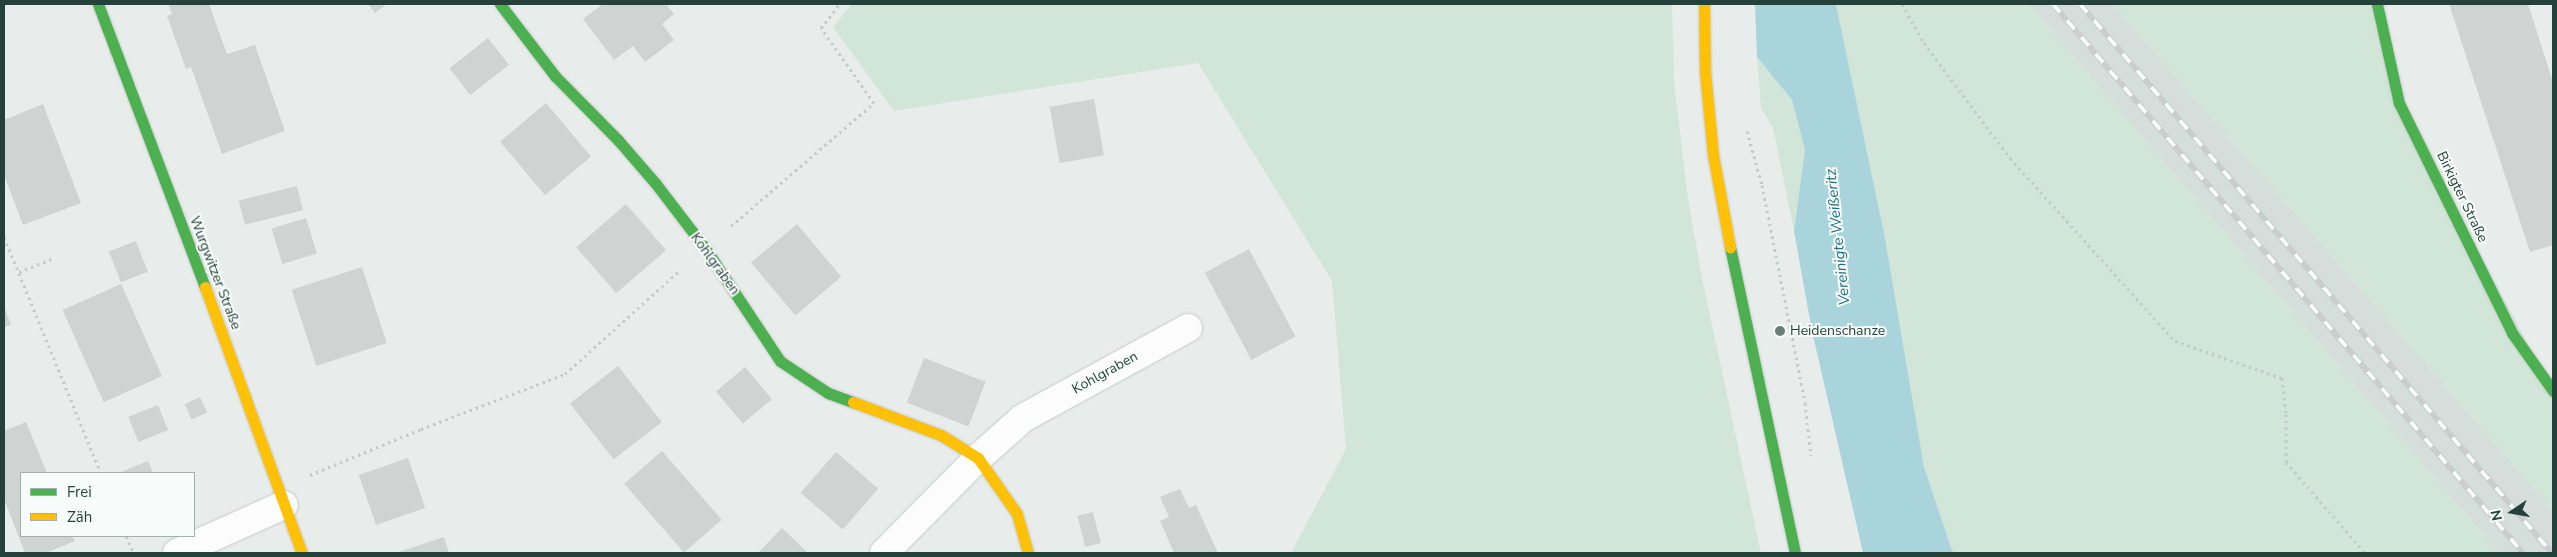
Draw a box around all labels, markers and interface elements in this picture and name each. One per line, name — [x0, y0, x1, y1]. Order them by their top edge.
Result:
street label: Birkigter Straße — [2433, 149, 2491, 245]
water label: Vereinigte Weißeritz — [1822, 168, 1854, 306]
street label: Wurgwitzer Straße — [186, 214, 244, 332]
street label: Kohlgraben — [687, 230, 743, 298]
place label: Heidenschanze — [1790, 323, 1885, 339]
marker: Heidenschanze — [1774, 325, 1786, 337]
street label: Kohlgraben — [1069, 348, 1141, 398]
legend — [20, 472, 195, 537]
text: Frei — [67, 482, 92, 502]
north arrow — [2487, 487, 2537, 537]
text: Zäh — [67, 507, 92, 527]
text: N — [2486, 508, 2507, 522]

